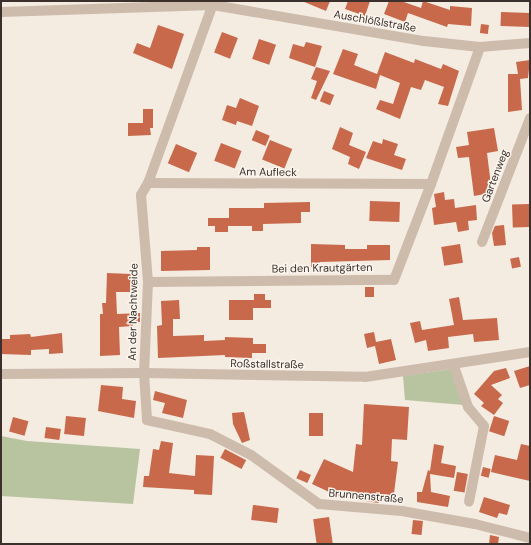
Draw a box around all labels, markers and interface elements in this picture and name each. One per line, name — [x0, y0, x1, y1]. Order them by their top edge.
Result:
street label: Auschlößlstraße — [333, 7, 417, 35]
street label: Gartenweg — [479, 148, 511, 204]
street label: Am Aufleck — [239, 165, 297, 179]
street label: Bei den Krautgärten — [271, 261, 373, 275]
street label: An der Nachtweide — [126, 263, 140, 361]
street label: Roßstallstraße — [230, 357, 304, 371]
street label: Brunnenstraße — [328, 486, 404, 506]

